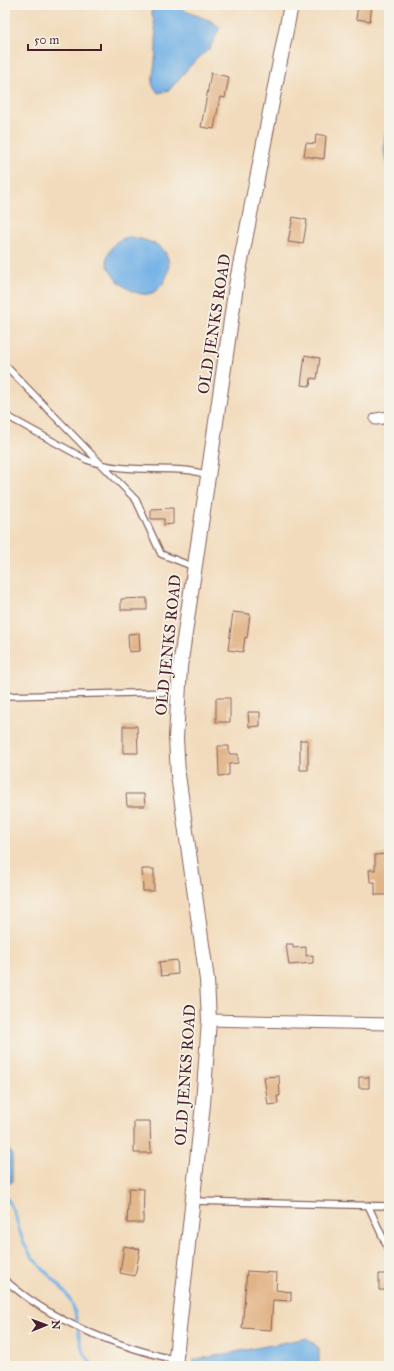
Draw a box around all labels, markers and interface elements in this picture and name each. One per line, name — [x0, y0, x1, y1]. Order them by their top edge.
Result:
scale bar — [28, 26, 101, 52]
text: 50 m — [34, 33, 59, 47]
street label: OLD JENKS ROAD — [194, 253, 235, 396]
street label: OLD JENKS ROAD — [151, 574, 186, 717]
street label: OLD JENKS ROAD — [171, 1004, 200, 1146]
north arrow — [26, 1305, 66, 1345]
text: N — [49, 1320, 62, 1330]

